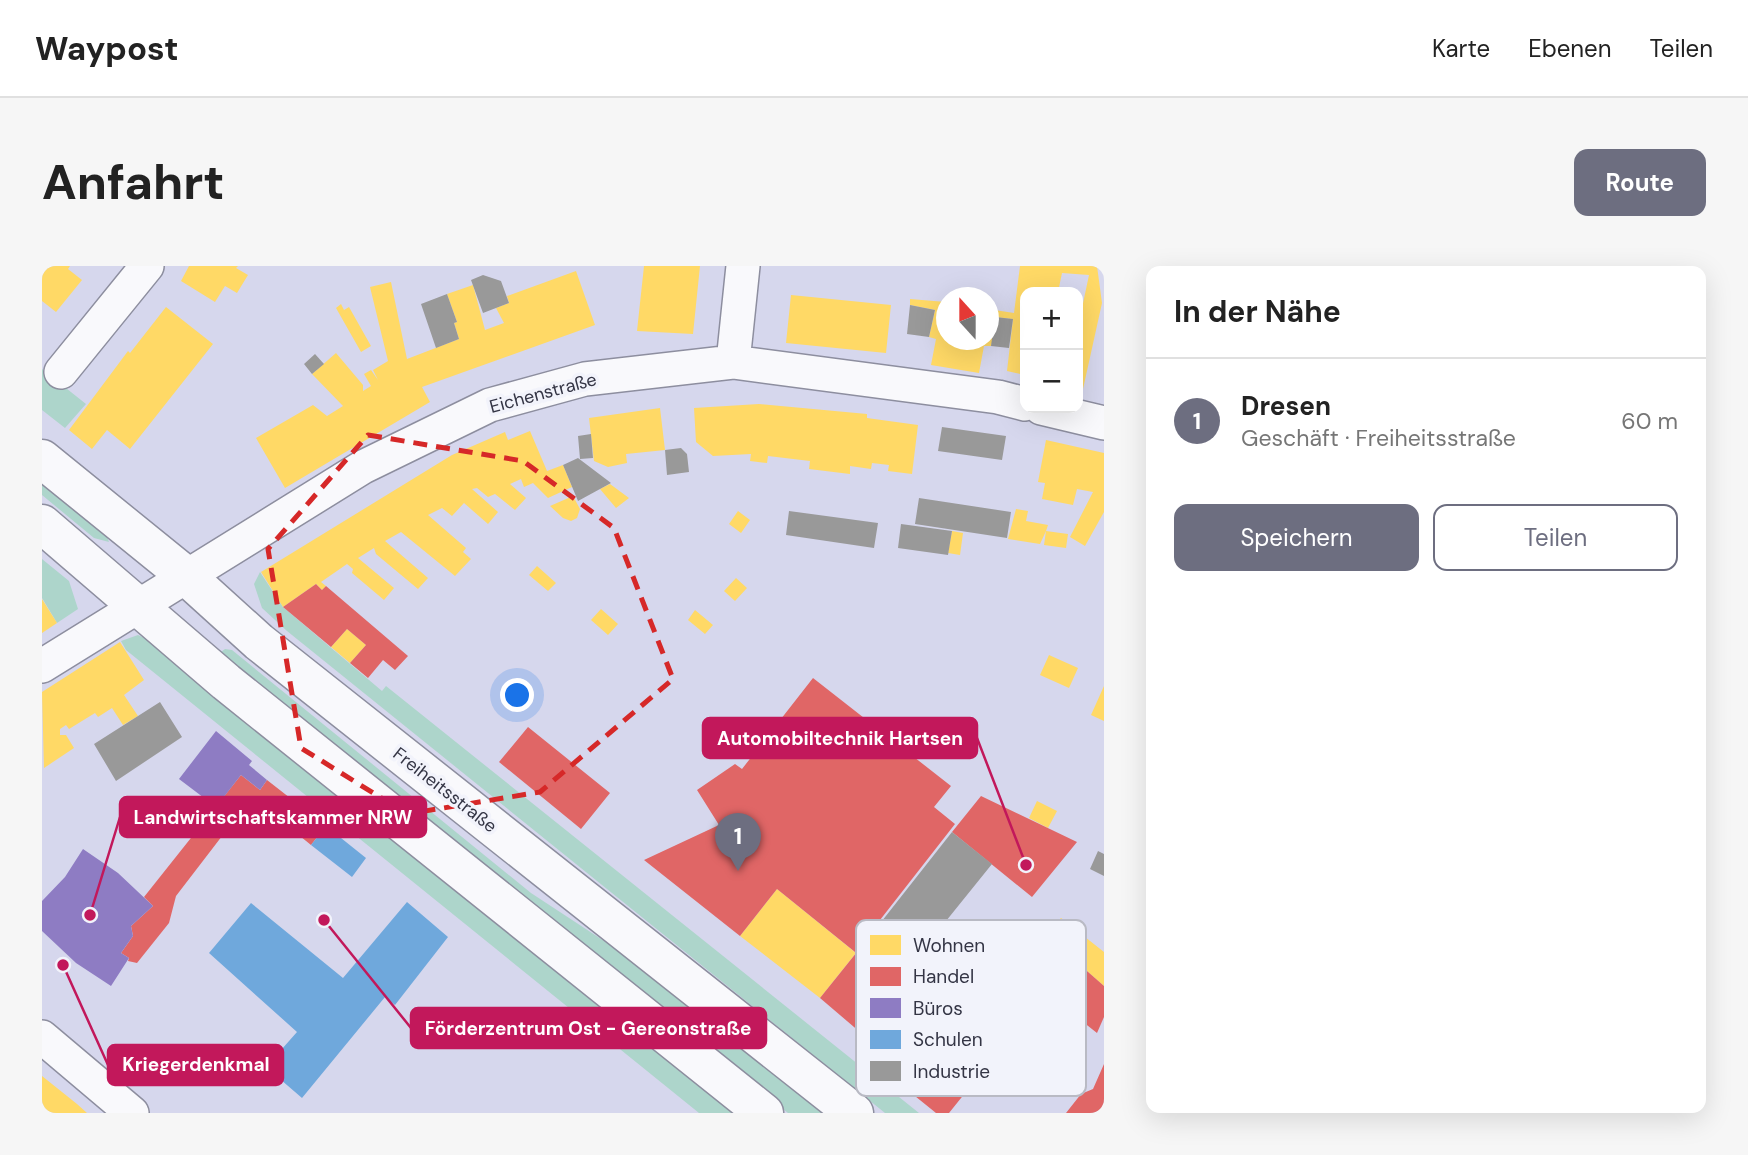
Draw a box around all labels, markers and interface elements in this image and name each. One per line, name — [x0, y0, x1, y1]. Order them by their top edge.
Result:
text: Waypost — [35, 27, 178, 70]
text: Karte — [1432, 33, 1490, 64]
text: Ebenen — [1528, 33, 1612, 64]
text: Teilen — [1650, 33, 1713, 64]
button: Route — [1574, 149, 1706, 216]
text: Anfahrt — [42, 150, 224, 214]
north arrow — [936, 287, 999, 350]
map controls — [1020, 287, 1083, 413]
button: + — [1020, 287, 1083, 350]
text: In der Nähe — [1174, 292, 1341, 331]
button: − — [1020, 350, 1083, 413]
street label: Eichenstraße — [487, 367, 599, 419]
text: Dresen — [1241, 389, 1331, 423]
text: 1 — [1193, 406, 1201, 436]
text: 60 m — [1621, 406, 1678, 436]
text: Geschäft · Freiheitsstraße — [1241, 423, 1516, 453]
button: Speichern — [1174, 504, 1419, 571]
button: Teilen — [1433, 504, 1678, 571]
your location — [500, 678, 534, 712]
callout: Automobiltechnik Hartsen — [703, 718, 977, 758]
text: Automobiltechnik Hartsen — [717, 726, 963, 751]
street label: Freiheitsstraße — [388, 742, 502, 838]
callout: Landwirtschaftskammer NRW — [120, 797, 426, 837]
text: Landwirtschaftskammer NRW — [134, 805, 412, 830]
pin: 1 — [715, 813, 761, 871]
legend — [856, 920, 1086, 1096]
text: Wohnen — [913, 933, 985, 958]
text: Handel — [913, 964, 974, 989]
text: Büros — [913, 996, 963, 1021]
callout: Förderzentrum Ost - Gereonstraße — [411, 1008, 766, 1048]
text: Förderzentrum Ost - Gereonstraße — [425, 1016, 751, 1041]
text: Schulen — [913, 1027, 983, 1052]
callout: Kriegerdenkmal — [108, 1045, 283, 1085]
text: Kriegerdenkmal — [122, 1052, 270, 1077]
text: Industrie — [913, 1059, 990, 1084]

